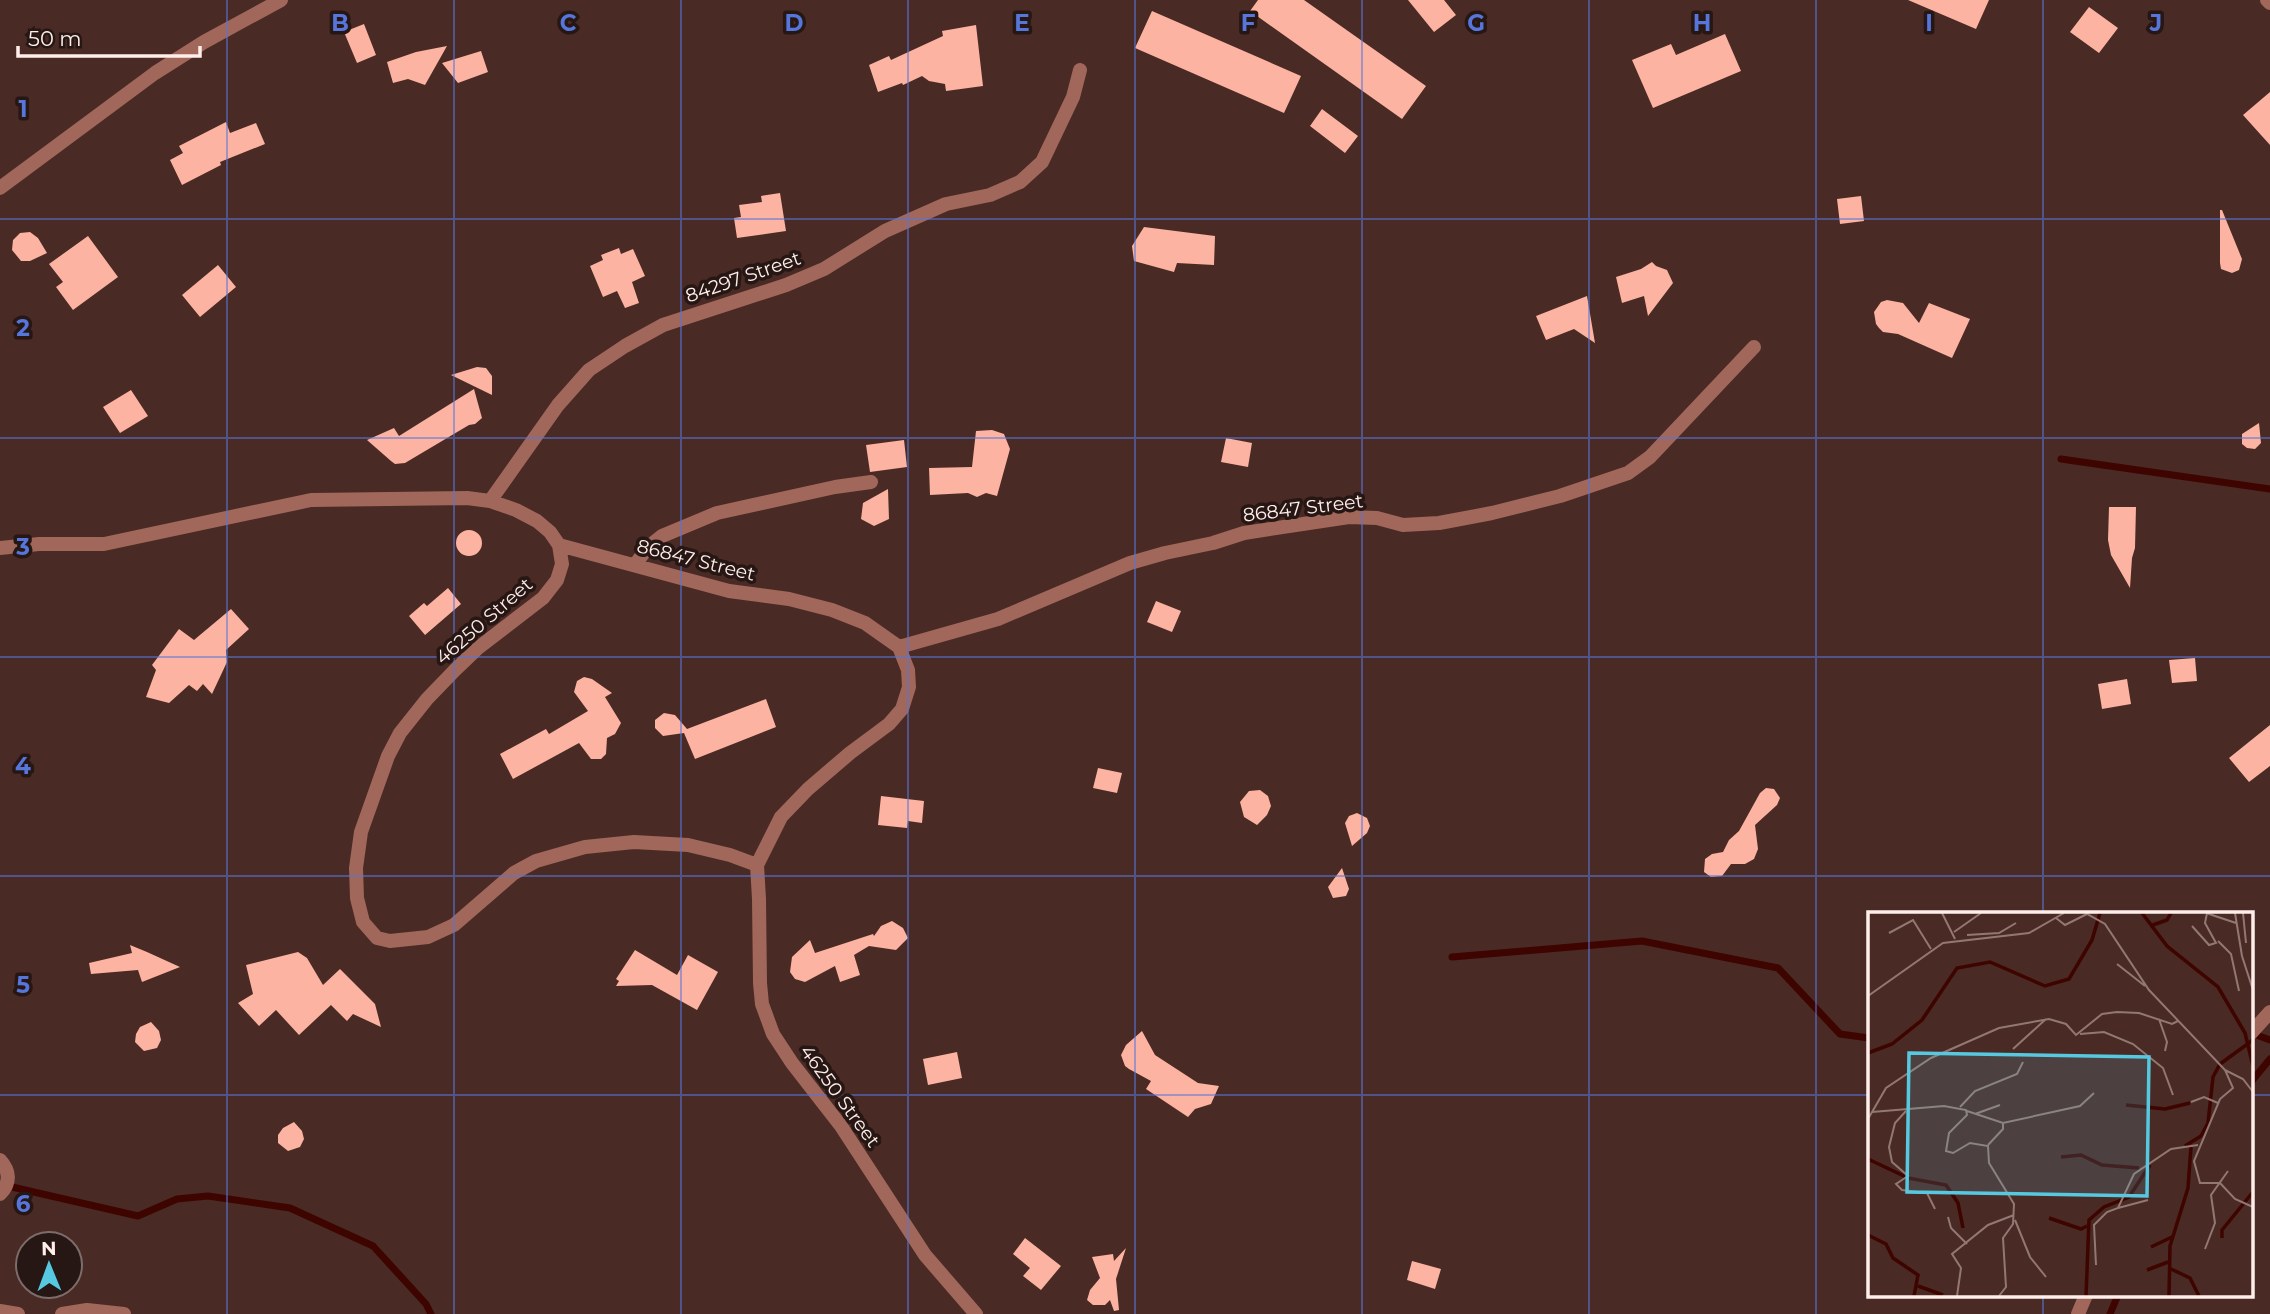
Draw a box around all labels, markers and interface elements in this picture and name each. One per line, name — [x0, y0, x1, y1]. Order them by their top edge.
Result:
text: B — [331, 9, 349, 37]
text: C — [560, 9, 577, 37]
text: D — [785, 9, 804, 37]
text: E — [1014, 9, 1030, 37]
text: F — [1241, 9, 1256, 37]
text: G — [1467, 9, 1485, 37]
text: H — [1693, 9, 1711, 37]
text: I — [1925, 9, 1933, 37]
text: J — [2149, 9, 2162, 37]
scale bar — [18, 14, 200, 58]
text: 50 m — [28, 26, 82, 51]
text: 1 — [18, 95, 28, 123]
street label: 84297 Street — [682, 246, 804, 307]
text: 2 — [16, 314, 30, 342]
street label: 86847 Street — [1242, 489, 1365, 527]
text: 3 — [15, 533, 30, 561]
street label: 86847 Street — [634, 534, 758, 586]
street label: 46250 Street — [431, 573, 537, 669]
text: 4 — [15, 752, 31, 780]
inset map — [1868, 912, 2252, 1296]
text: 5 — [16, 971, 30, 999]
street label: 46250 Street — [795, 1040, 885, 1152]
text: 6 — [16, 1190, 31, 1218]
north arrow — [14, 1230, 84, 1300]
text: N — [41, 1237, 57, 1260]

